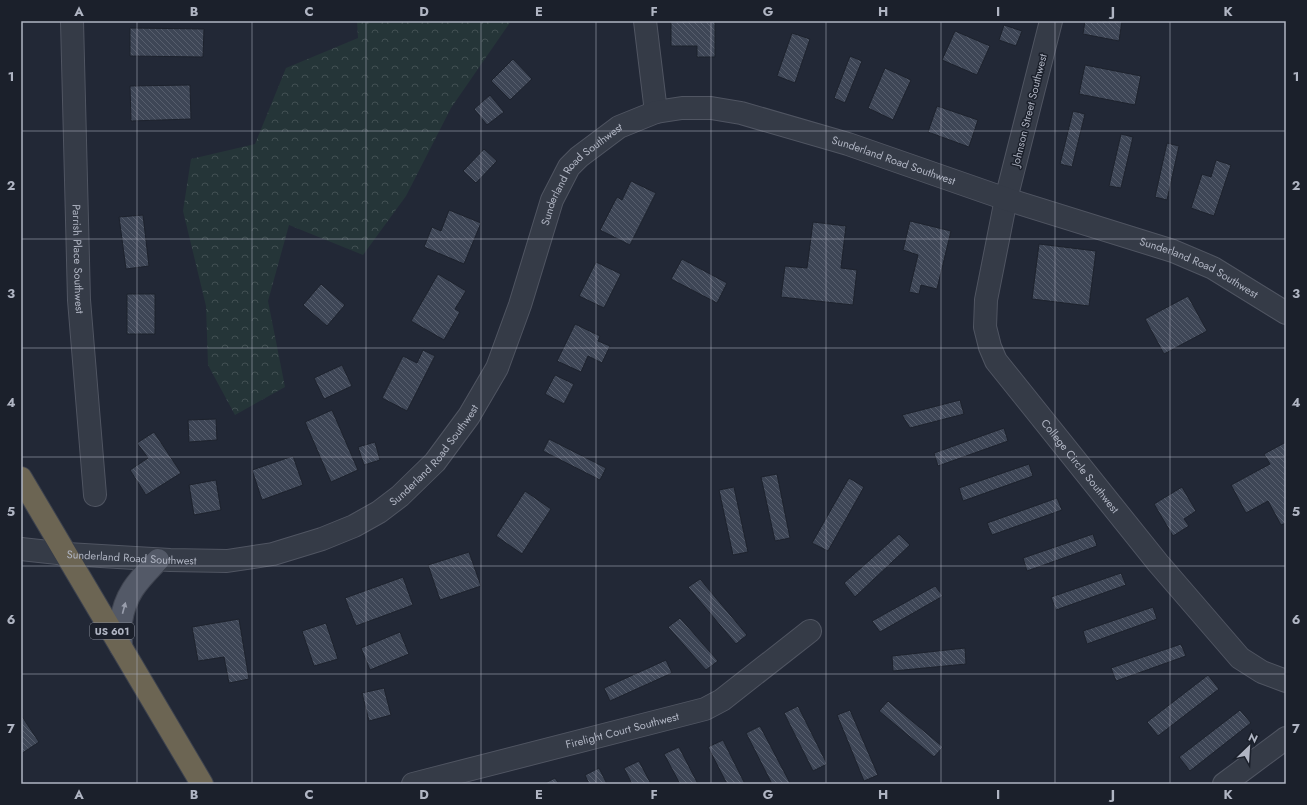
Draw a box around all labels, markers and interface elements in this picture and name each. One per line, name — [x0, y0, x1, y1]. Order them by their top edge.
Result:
text: A — [73, 2, 84, 21]
text: B — [190, 2, 199, 21]
text: C — [304, 2, 314, 21]
text: D — [419, 2, 429, 21]
text: E — [535, 2, 543, 21]
text: F — [650, 2, 658, 21]
text: G — [763, 2, 774, 21]
text: H — [878, 2, 888, 21]
text: I — [996, 2, 1000, 21]
text: J — [1108, 2, 1115, 21]
text: K — [1223, 2, 1233, 21]
street label: Johnson Street Southwest — [1007, 52, 1051, 170]
text: 1 — [8, 67, 14, 86]
text: 1 — [1293, 67, 1299, 86]
street label: Sunderland Road Southwest — [537, 119, 625, 227]
street label: Sunderland Road Southwest — [830, 132, 958, 189]
text: 2 — [7, 176, 15, 195]
text: 2 — [1292, 176, 1300, 195]
street label: Parrish Place Southwest — [69, 204, 88, 315]
street label: Sunderland Road Southwest — [1138, 233, 1262, 302]
text: 3 — [7, 284, 15, 303]
text: 3 — [1292, 284, 1300, 303]
text: 4 — [6, 393, 16, 412]
text: 4 — [1291, 393, 1301, 412]
street label: Sunderland Road Southwest — [386, 401, 482, 509]
street label: College Circle Southwest — [1037, 415, 1123, 517]
text: 5 — [7, 502, 15, 521]
text: 5 — [1292, 502, 1300, 521]
street label: Sunderland Road Southwest — [66, 546, 197, 568]
one-way arrow — [122, 602, 128, 615]
text: 6 — [7, 610, 16, 629]
text: 6 — [1292, 610, 1301, 629]
road number: US 601 — [90, 623, 134, 639]
street label: Firelight Court Southwest — [564, 708, 681, 752]
text: 7 — [7, 719, 15, 738]
text: 7 — [1292, 719, 1300, 738]
north arrow — [1229, 727, 1269, 767]
text: N — [1246, 729, 1261, 747]
text: A — [73, 785, 84, 804]
text: B — [190, 785, 199, 804]
text: C — [304, 785, 314, 804]
text: D — [419, 785, 429, 804]
text: E — [535, 785, 543, 804]
text: F — [650, 785, 658, 804]
text: G — [763, 785, 774, 804]
text: H — [878, 785, 888, 804]
text: I — [996, 785, 1000, 804]
text: J — [1108, 785, 1115, 804]
text: K — [1223, 785, 1233, 804]

